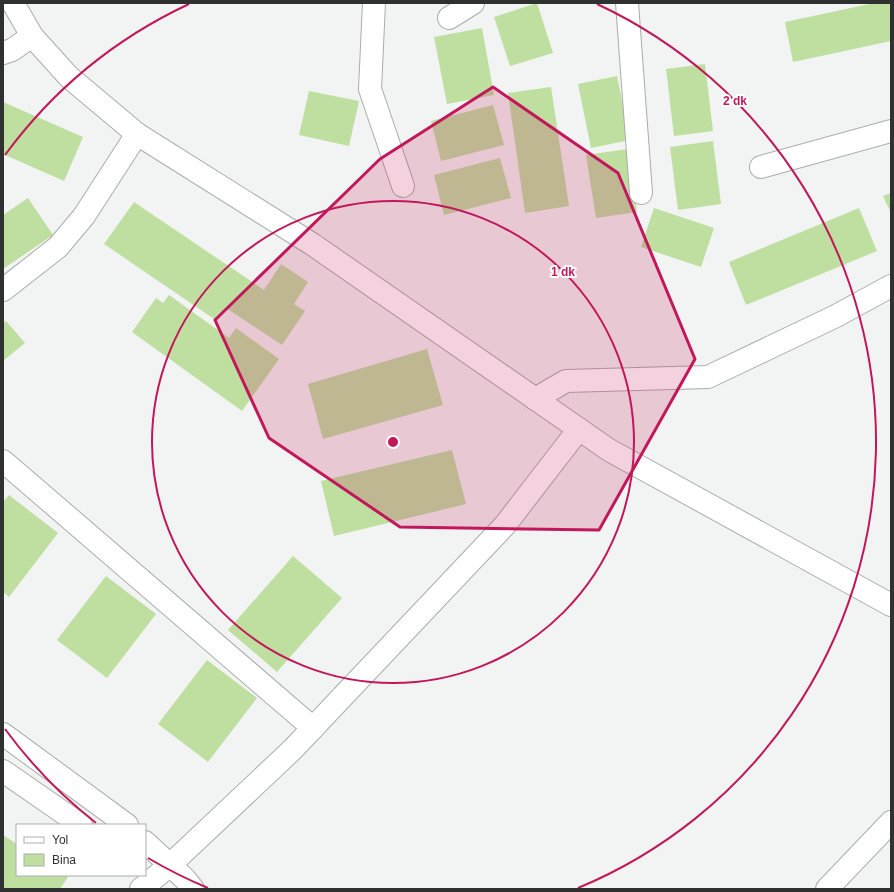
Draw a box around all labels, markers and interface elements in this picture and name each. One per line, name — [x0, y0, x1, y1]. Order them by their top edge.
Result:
text: 2 dk — [723, 94, 747, 108]
text: 1 dk — [551, 265, 575, 279]
centre of rings — [386, 435, 400, 449]
legend — [16, 824, 146, 876]
text: Yol — [52, 833, 68, 847]
text: Bina — [52, 853, 76, 867]

